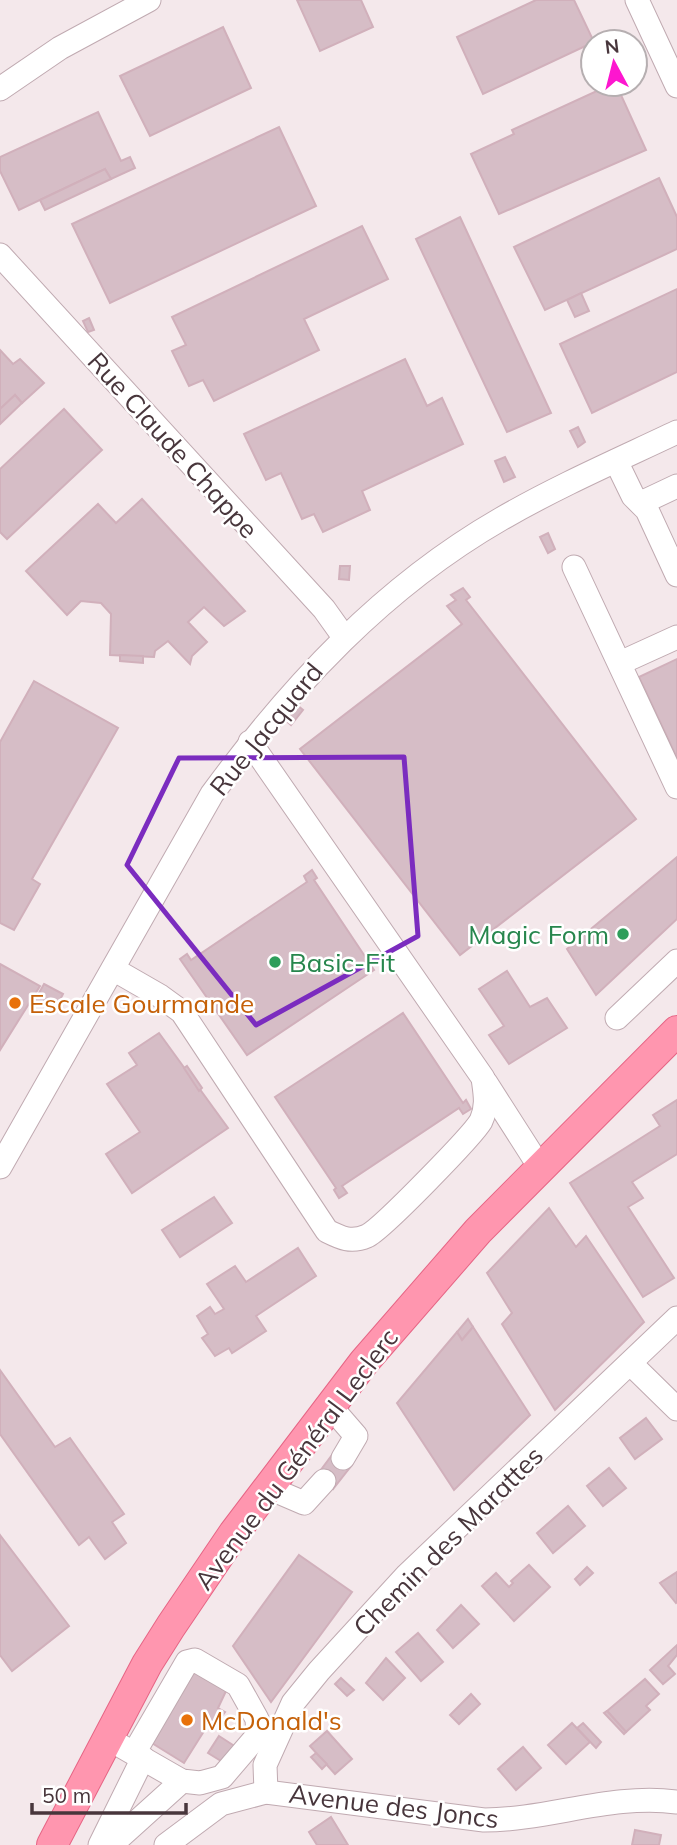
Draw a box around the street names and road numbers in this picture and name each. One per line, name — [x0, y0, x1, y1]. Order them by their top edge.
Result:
street label: Rue Claude Chappe — [81, 345, 265, 545]
street label: Rue Jacquard — [202, 656, 330, 802]
street label: Avenue du Général Leclerc — [187, 1322, 405, 1596]
street label: Chemin des Marattes — [346, 1439, 550, 1643]
street label: Avenue des Joncs — [287, 1777, 501, 1835]

